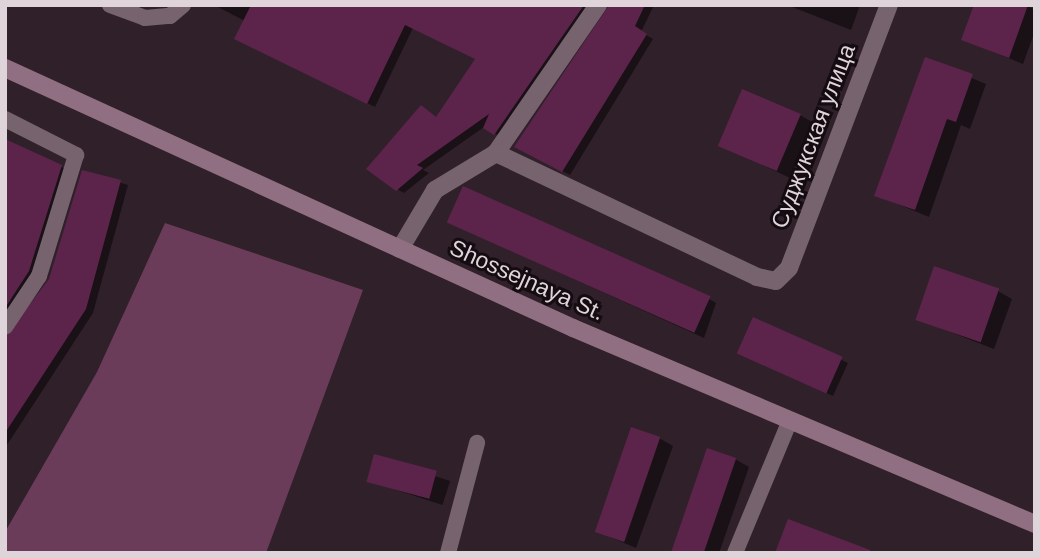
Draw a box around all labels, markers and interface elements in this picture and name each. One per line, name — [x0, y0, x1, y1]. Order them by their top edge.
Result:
street label: Суджукская улица — [765, 40, 861, 232]
street label: Shossejnaya St. — [445, 234, 609, 326]

